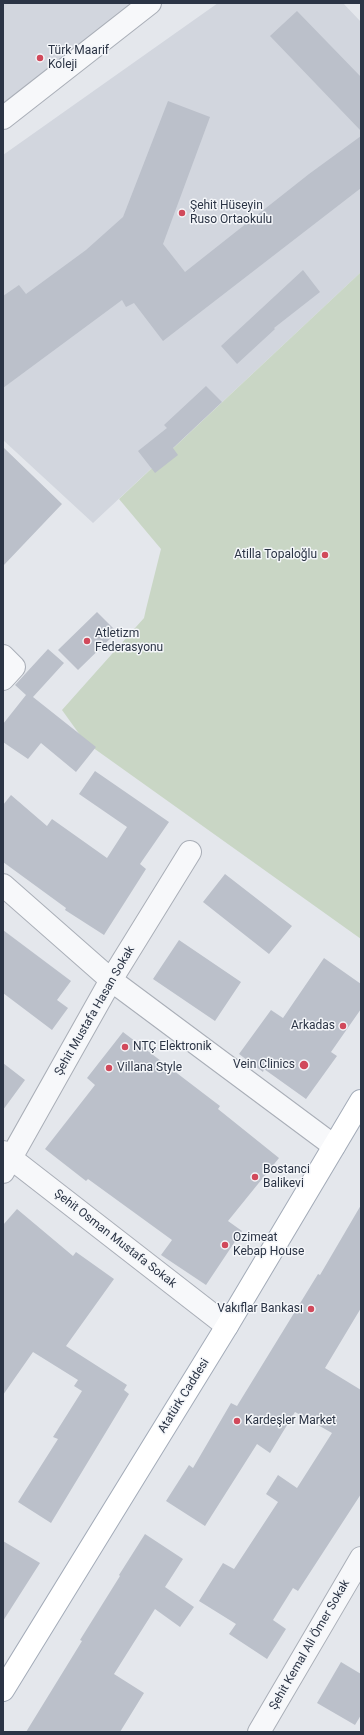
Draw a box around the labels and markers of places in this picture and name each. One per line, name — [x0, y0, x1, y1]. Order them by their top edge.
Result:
place label: Türk Maarif Koleji — [48, 44, 109, 72]
marker: Türk Maarif Koleji — [35, 53, 45, 63]
place label: Şehit Hüseyin Ruso Ortaokulu — [190, 199, 272, 227]
marker: Şehit Hüseyin Ruso Ortaokulu — [177, 208, 187, 218]
place label: Atilla Topaloğlu — [234, 548, 317, 562]
marker: Atilla Topaloğlu — [320, 550, 330, 560]
place label: Atletizm Federasyonu — [95, 627, 163, 655]
marker: Atletizm Federasyonu — [82, 636, 92, 646]
place label: Arkadas — [291, 1019, 335, 1033]
marker: Arkadas — [338, 1021, 348, 1031]
place label: NTÇ Elektronik — [133, 1040, 212, 1054]
marker: NTÇ Elektronik — [120, 1042, 130, 1052]
place label: Vein Clinics — [233, 1058, 295, 1072]
marker: Vein Clinics — [298, 1059, 310, 1071]
place label: Villana Style — [117, 1061, 182, 1075]
marker: Villana Style — [104, 1063, 114, 1073]
place label: Bostanci Balikevi — [263, 1163, 310, 1191]
marker: Bostanci Balikevi — [250, 1172, 260, 1182]
place label: Ozimeat Kebap House — [233, 1231, 304, 1259]
marker: Ozimeat Kebap House — [220, 1240, 230, 1250]
place label: Vakıflar Bankası — [217, 1302, 303, 1316]
marker: Vakıflar Bankası — [306, 1304, 316, 1314]
place label: Kardeşler Market — [245, 1414, 336, 1428]
marker: Kardeşler Market — [232, 1416, 242, 1426]

